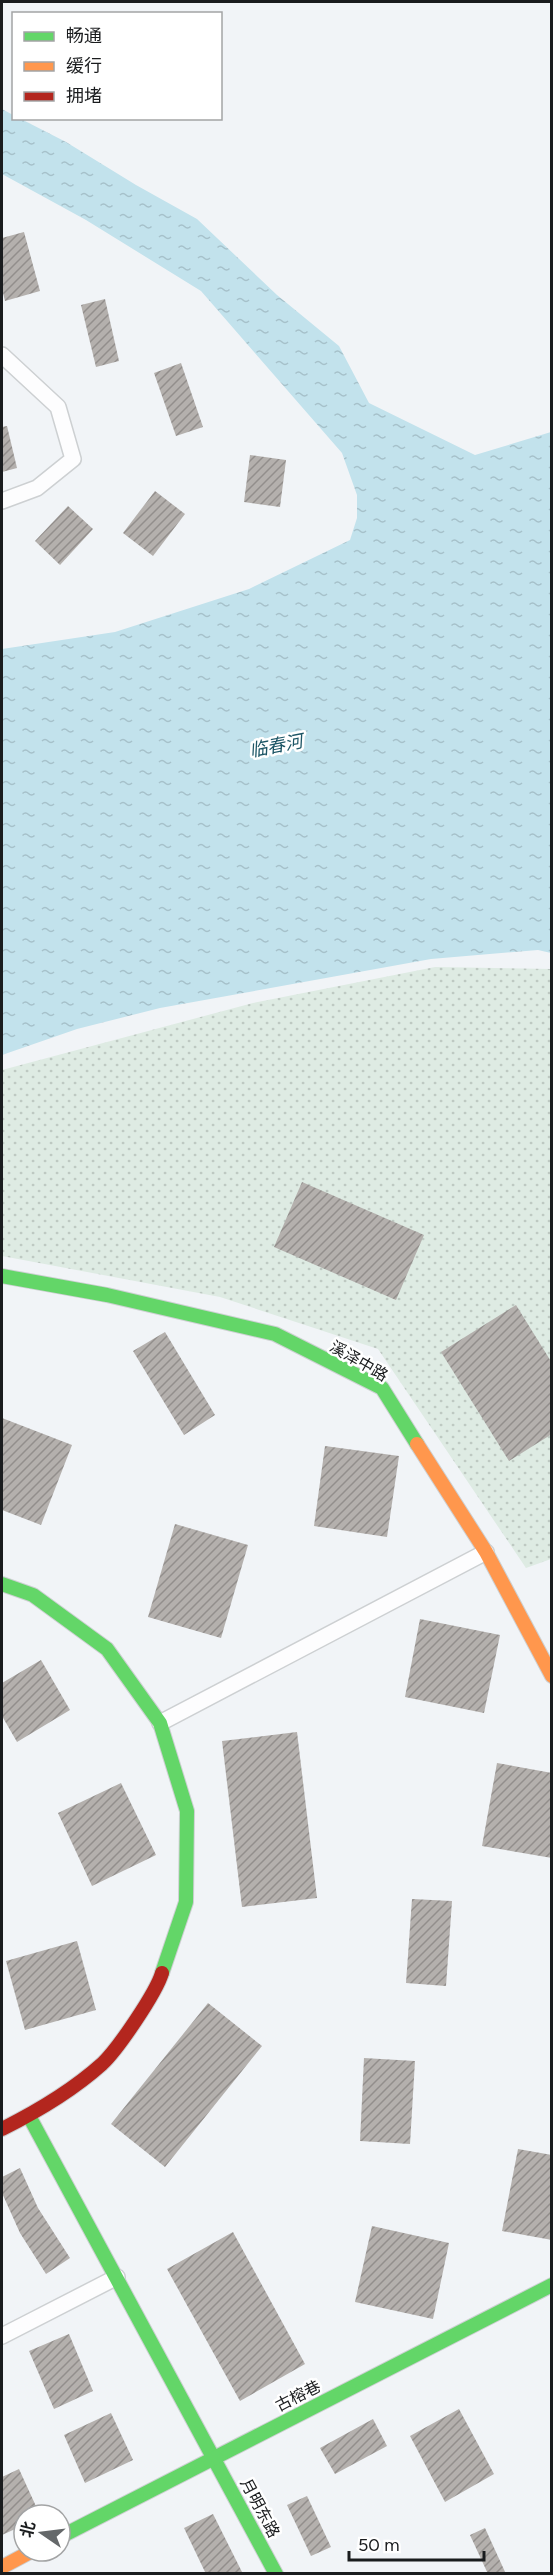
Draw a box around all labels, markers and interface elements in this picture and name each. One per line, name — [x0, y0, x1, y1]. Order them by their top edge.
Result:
legend — [12, 12, 222, 120]
text: 畅通 — [66, 25, 102, 47]
text: 缓行 — [66, 55, 102, 77]
text: 拥堵 — [66, 85, 102, 107]
water label: 临春河 — [247, 729, 308, 762]
street label: 溪泽中路 — [327, 1337, 391, 1385]
street label: 古榕巷 — [272, 2377, 324, 2415]
street label: 月明东路 — [237, 2475, 283, 2541]
north arrow — [12, 2503, 72, 2563]
text: 北 — [17, 2519, 39, 2540]
scale bar — [349, 2524, 484, 2562]
text: 50 m — [358, 2534, 400, 2556]

